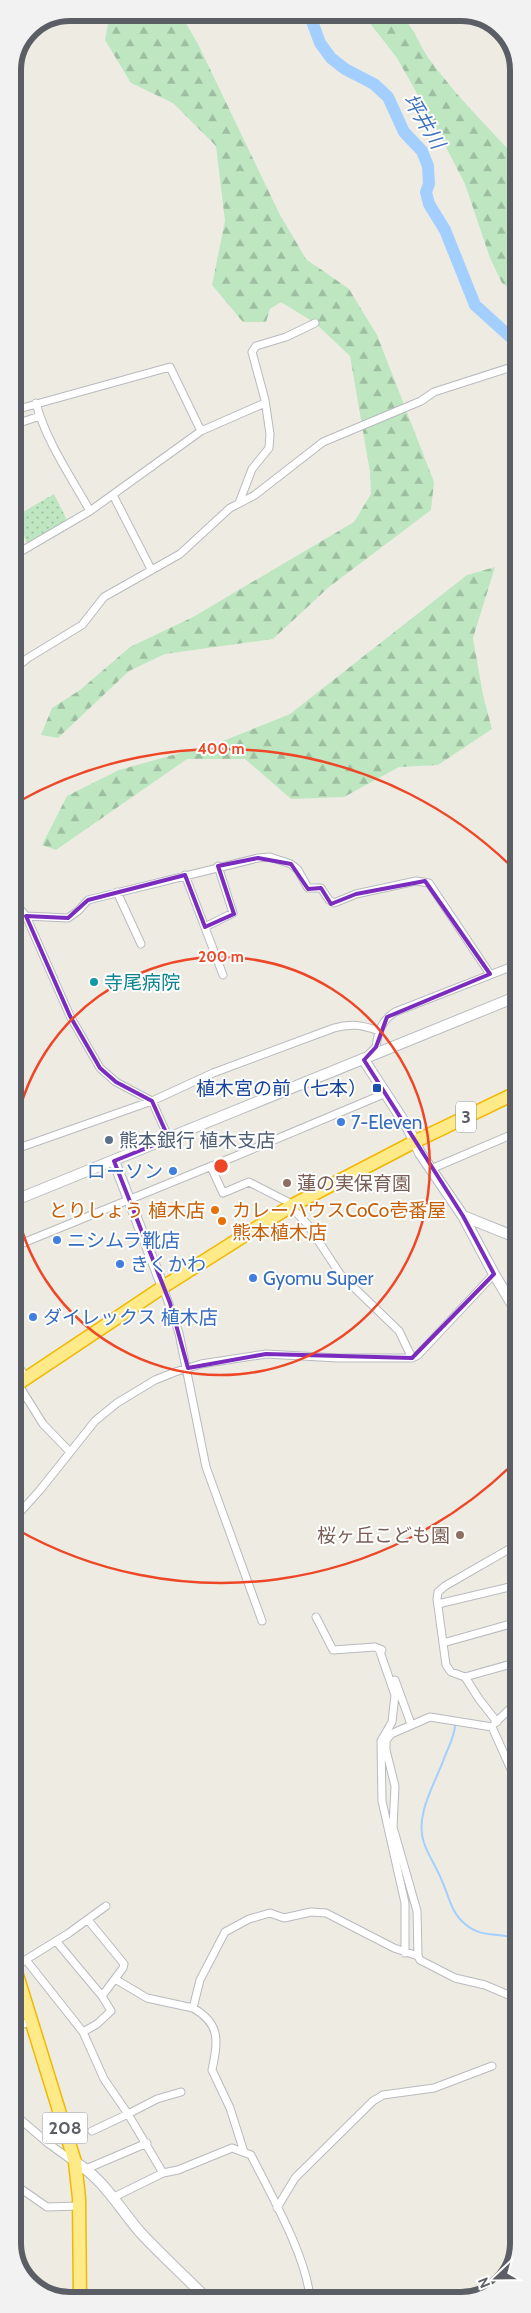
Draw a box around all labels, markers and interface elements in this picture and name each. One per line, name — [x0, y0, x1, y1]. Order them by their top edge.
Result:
water label: 坪井川 — [398, 89, 451, 155]
text: 400 m — [198, 740, 244, 758]
text: 200 m — [198, 948, 244, 966]
place label: 寺尾病院 — [104, 971, 180, 994]
marker: 寺尾病院 — [88, 976, 100, 988]
place label: 植木宮の前（七本） — [196, 1077, 367, 1100]
marker: 植木宮の前（七本） — [371, 1082, 383, 1094]
road number: 3 — [456, 1102, 476, 1132]
place label: 7-Eleven — [351, 1111, 422, 1134]
marker: 7-Eleven — [335, 1116, 347, 1128]
place label: 熊本銀行 植木支店 — [119, 1129, 275, 1152]
marker: 熊本銀行 植木支店 — [103, 1134, 115, 1146]
centre of rings — [212, 1157, 230, 1175]
place label: ローソン — [87, 1160, 163, 1183]
marker: ローソン — [167, 1165, 179, 1177]
place label: 蓮の実保育園 — [297, 1172, 411, 1195]
marker: 蓮の実保育園 — [281, 1177, 293, 1189]
place label: とりしょう 植木店 — [49, 1199, 205, 1222]
place label: カレーハウスCoCo壱番屋 熊本植木店 — [232, 1199, 446, 1244]
marker: とりしょう 植木店 — [209, 1204, 221, 1216]
marker: カレーハウスCoCo壱番屋 熊本植木店 — [216, 1215, 228, 1227]
place label: ニシムラ靴店 — [67, 1229, 180, 1252]
marker: ニシムラ靴店 — [51, 1234, 63, 1246]
place label: きくかわ — [130, 1253, 206, 1276]
marker: きくかわ — [114, 1258, 126, 1270]
place label: Gyomu Super — [263, 1267, 374, 1290]
marker: Gyomu Super — [247, 1272, 259, 1284]
place label: ダイレックス 植木店 — [43, 1306, 218, 1329]
marker: ダイレックス 植木店 — [27, 1311, 39, 1323]
place label: 桜ヶ丘こども園 — [317, 1524, 450, 1547]
marker: 桜ヶ丘こども園 — [454, 1529, 466, 1541]
road number: 208 — [42, 2112, 88, 2144]
north arrow — [471, 2253, 521, 2303]
text: N — [474, 2275, 494, 2291]

